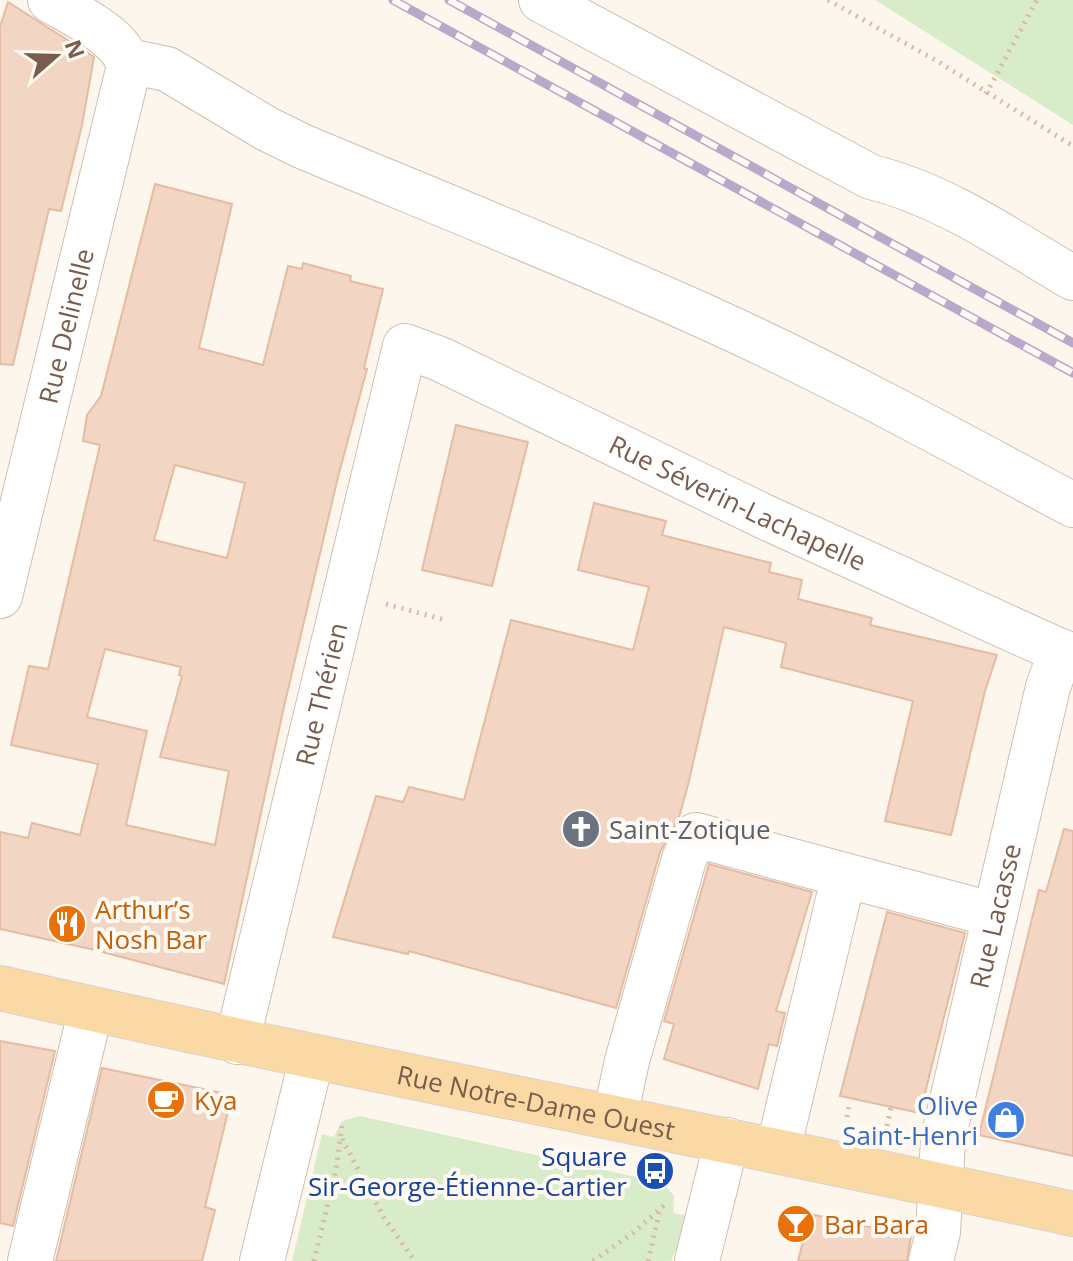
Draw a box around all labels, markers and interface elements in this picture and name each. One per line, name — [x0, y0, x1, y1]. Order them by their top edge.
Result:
north arrow — [16, 16, 96, 96]
text: N — [59, 35, 93, 62]
street label: Rue Delinelle — [30, 245, 102, 407]
street label: Rue Séverin-Lachapelle — [603, 426, 872, 579]
street label: Rue Thérien — [286, 619, 356, 769]
church icon: Saint-Zotique — [560, 808, 602, 850]
place label: Saint-Zotique — [609, 811, 771, 847]
street label: Rue Lacasse — [961, 840, 1029, 992]
place label: Arthur’s Nosh Bar — [95, 891, 208, 957]
restaurant icon: Arthur’s Nosh Bar — [46, 903, 88, 945]
street label: Rue Notre-Dame Ouest — [394, 1056, 678, 1148]
cafe icon: Kya — [145, 1079, 187, 1121]
place label: Kya — [194, 1082, 237, 1118]
place label: Olive Saint-Henri — [842, 1087, 978, 1153]
shop icon: Olive Saint-Henri — [985, 1099, 1027, 1141]
place label: Square Sir-George-Étienne-Cartier — [308, 1138, 627, 1204]
bus stop icon: Square Sir-George-Étienne-Cartier — [634, 1150, 676, 1192]
bar icon: Bar Bara — [775, 1203, 817, 1245]
place label: Bar Bara — [824, 1206, 929, 1242]

